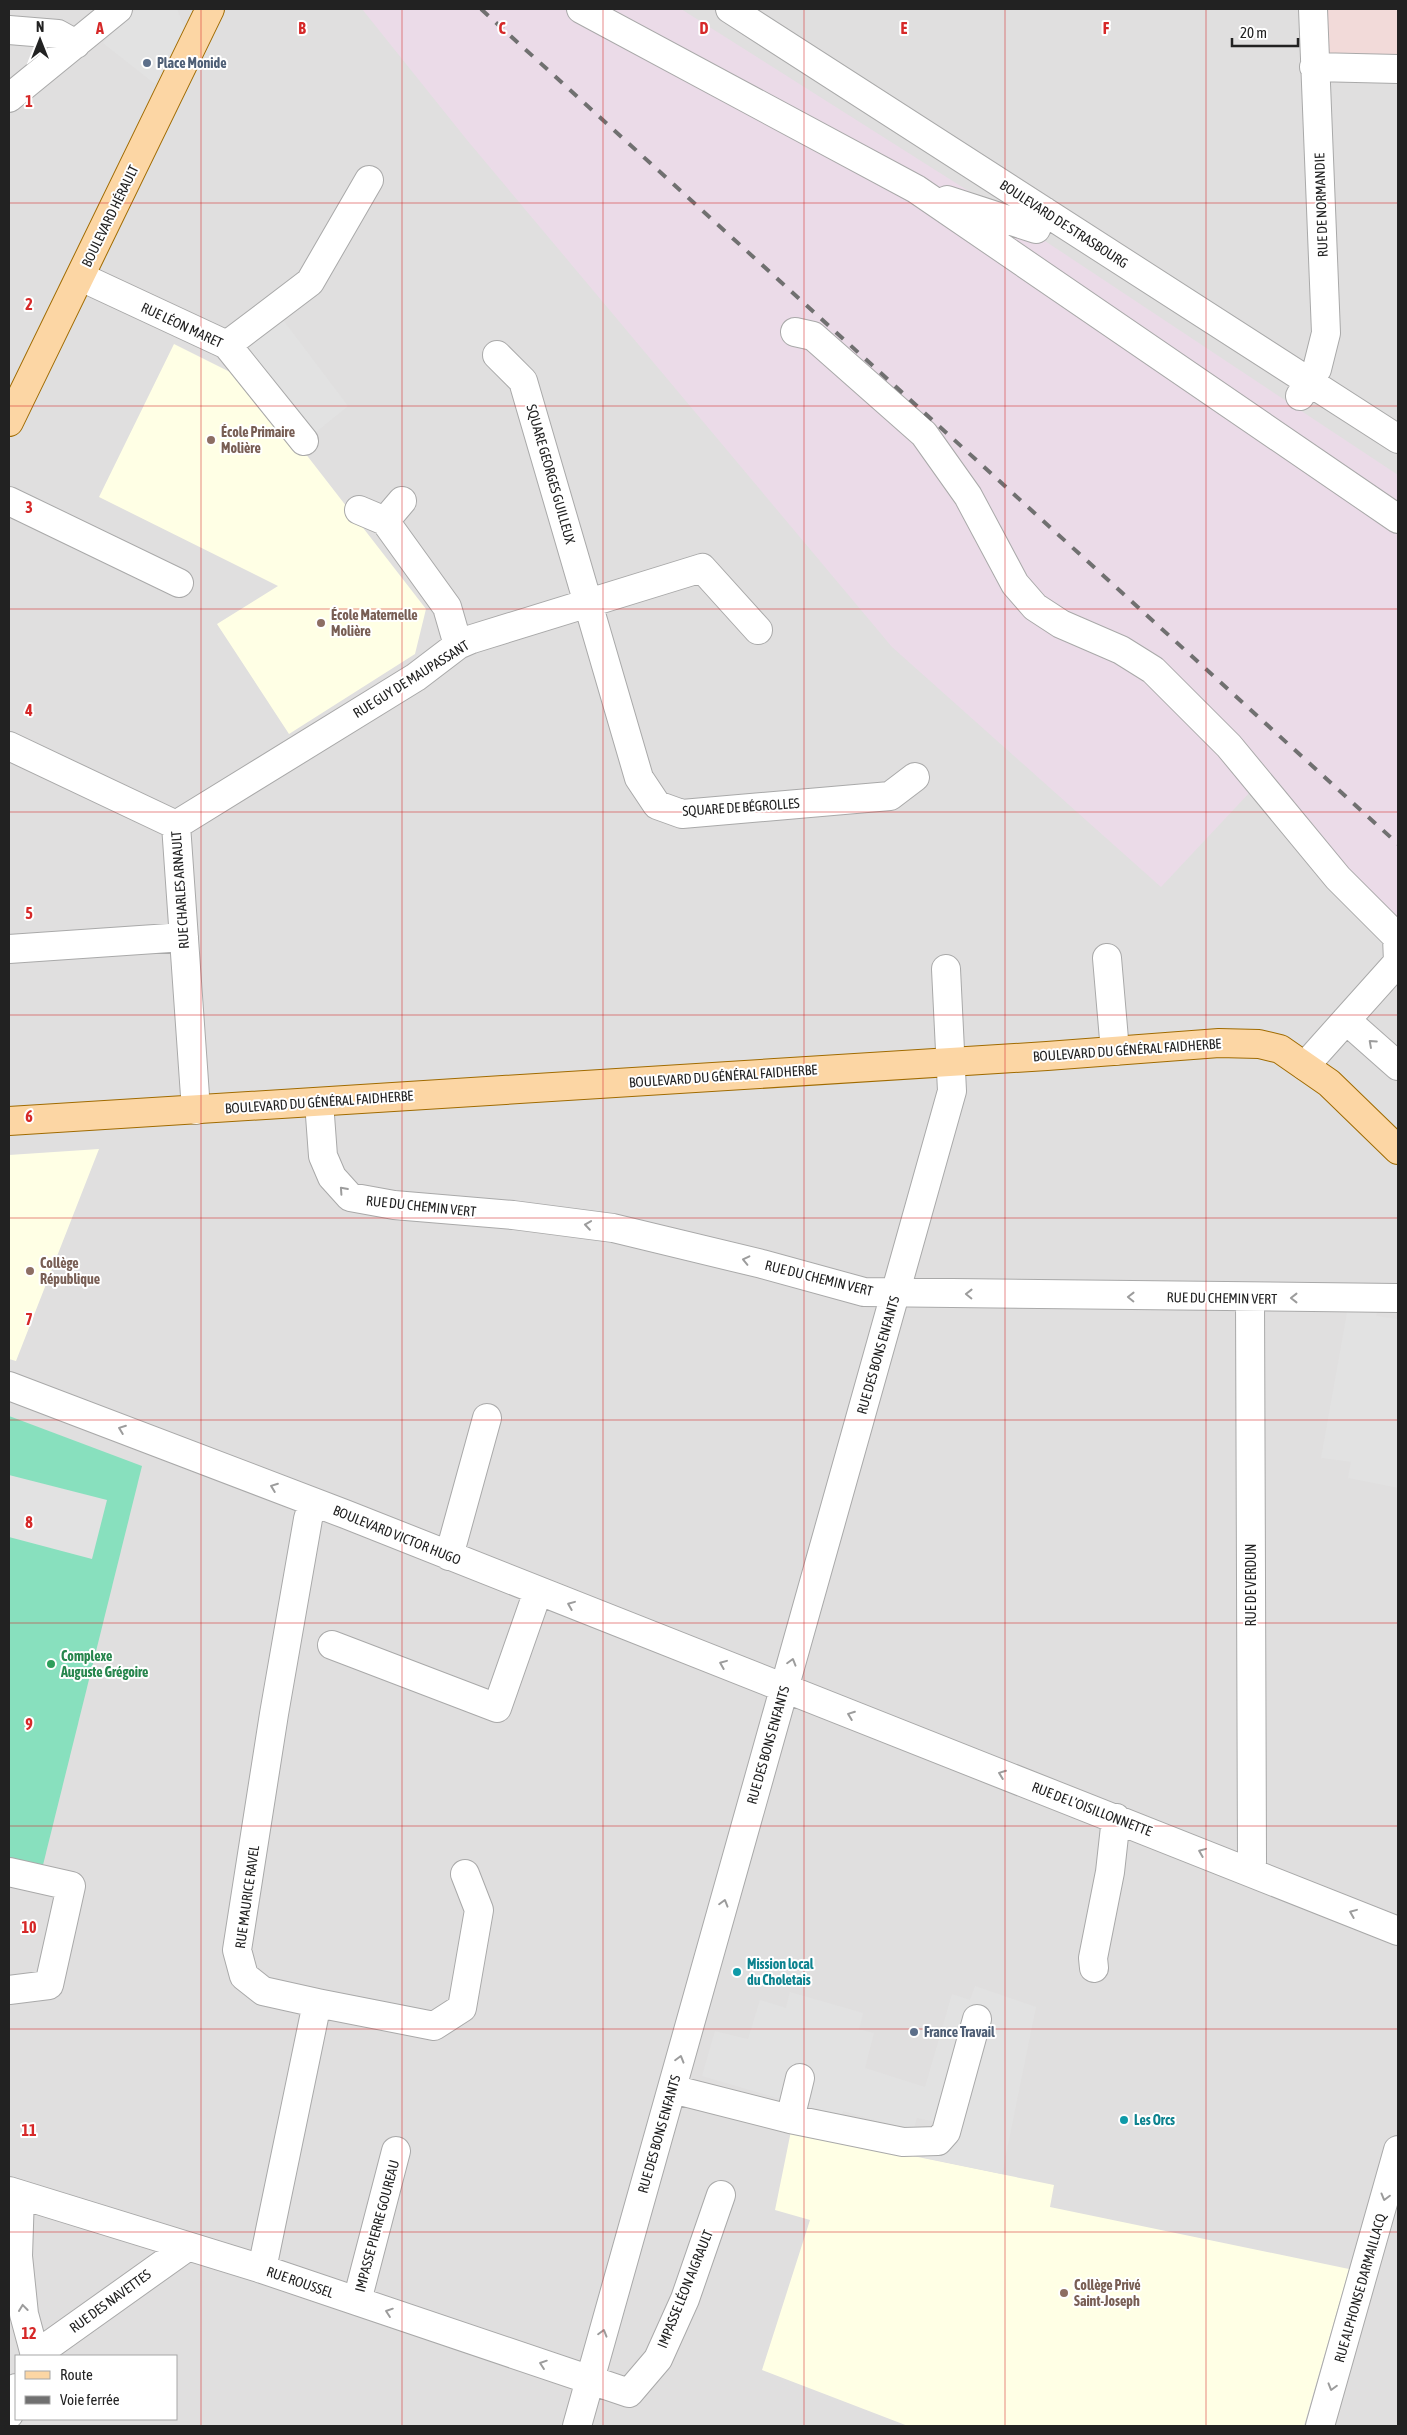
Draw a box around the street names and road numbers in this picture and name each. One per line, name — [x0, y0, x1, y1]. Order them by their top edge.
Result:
street label: RUE DE NORMANDIE — [1311, 153, 1331, 257]
street label: BOULEVARD HÉRAULT — [78, 163, 142, 269]
street label: BOULEVARD DE STRASBOURG — [997, 177, 1131, 271]
street label: RUE LÉON MARET — [139, 299, 225, 351]
street label: SQUARE GEORGES GUILLEUX — [523, 402, 579, 546]
street label: RUE GUY DE MAUPASSANT — [350, 637, 472, 721]
street label: SQUARE DE BÉGROLLES — [682, 795, 800, 819]
street label: RUE CHARLES ARNAULT — [168, 830, 192, 950]
street label: BOULEVARD DU GÉNÉRAL FAIDHERBE — [1032, 1035, 1222, 1065]
street label: BOULEVARD DU GÉNÉRAL FAIDHERBE — [628, 1061, 818, 1091]
street label: BOULEVARD DU GÉNÉRAL FAIDHERBE — [224, 1087, 414, 1117]
street label: RUE DU CHEMIN VERT — [365, 1192, 477, 1220]
street label: RUE DU CHEMIN VERT — [763, 1257, 875, 1299]
street label: RUE DU CHEMIN VERT — [1167, 1289, 1277, 1307]
street label: RUE DES BONS ENFANTS — [853, 1294, 903, 1416]
street label: BOULEVARD VICTOR HUGO — [331, 1502, 463, 1568]
street label: RUE DE VERDUN — [1243, 1543, 1259, 1627]
street label: RUE DES BONS ENFANTS — [743, 1684, 793, 1806]
street label: RUE DE L’OISILLONNETTE — [1030, 1779, 1154, 1839]
street label: RUE MAURICE RAVEL — [232, 1844, 262, 1950]
street label: RUE DES BONS ENFANTS — [634, 2073, 684, 2195]
street label: IMPASSE PIERRE GOUREAU — [352, 2158, 402, 2294]
street label: RUE ALPHONSE DARMAILLACQ — [1331, 2211, 1389, 2364]
street label: IMPASSE LÉON AIGRAULT — [654, 2228, 716, 2350]
street label: RUE ROUSSEL — [264, 2263, 336, 2301]
street label: RUE DES NAVETTES — [66, 2266, 154, 2336]

